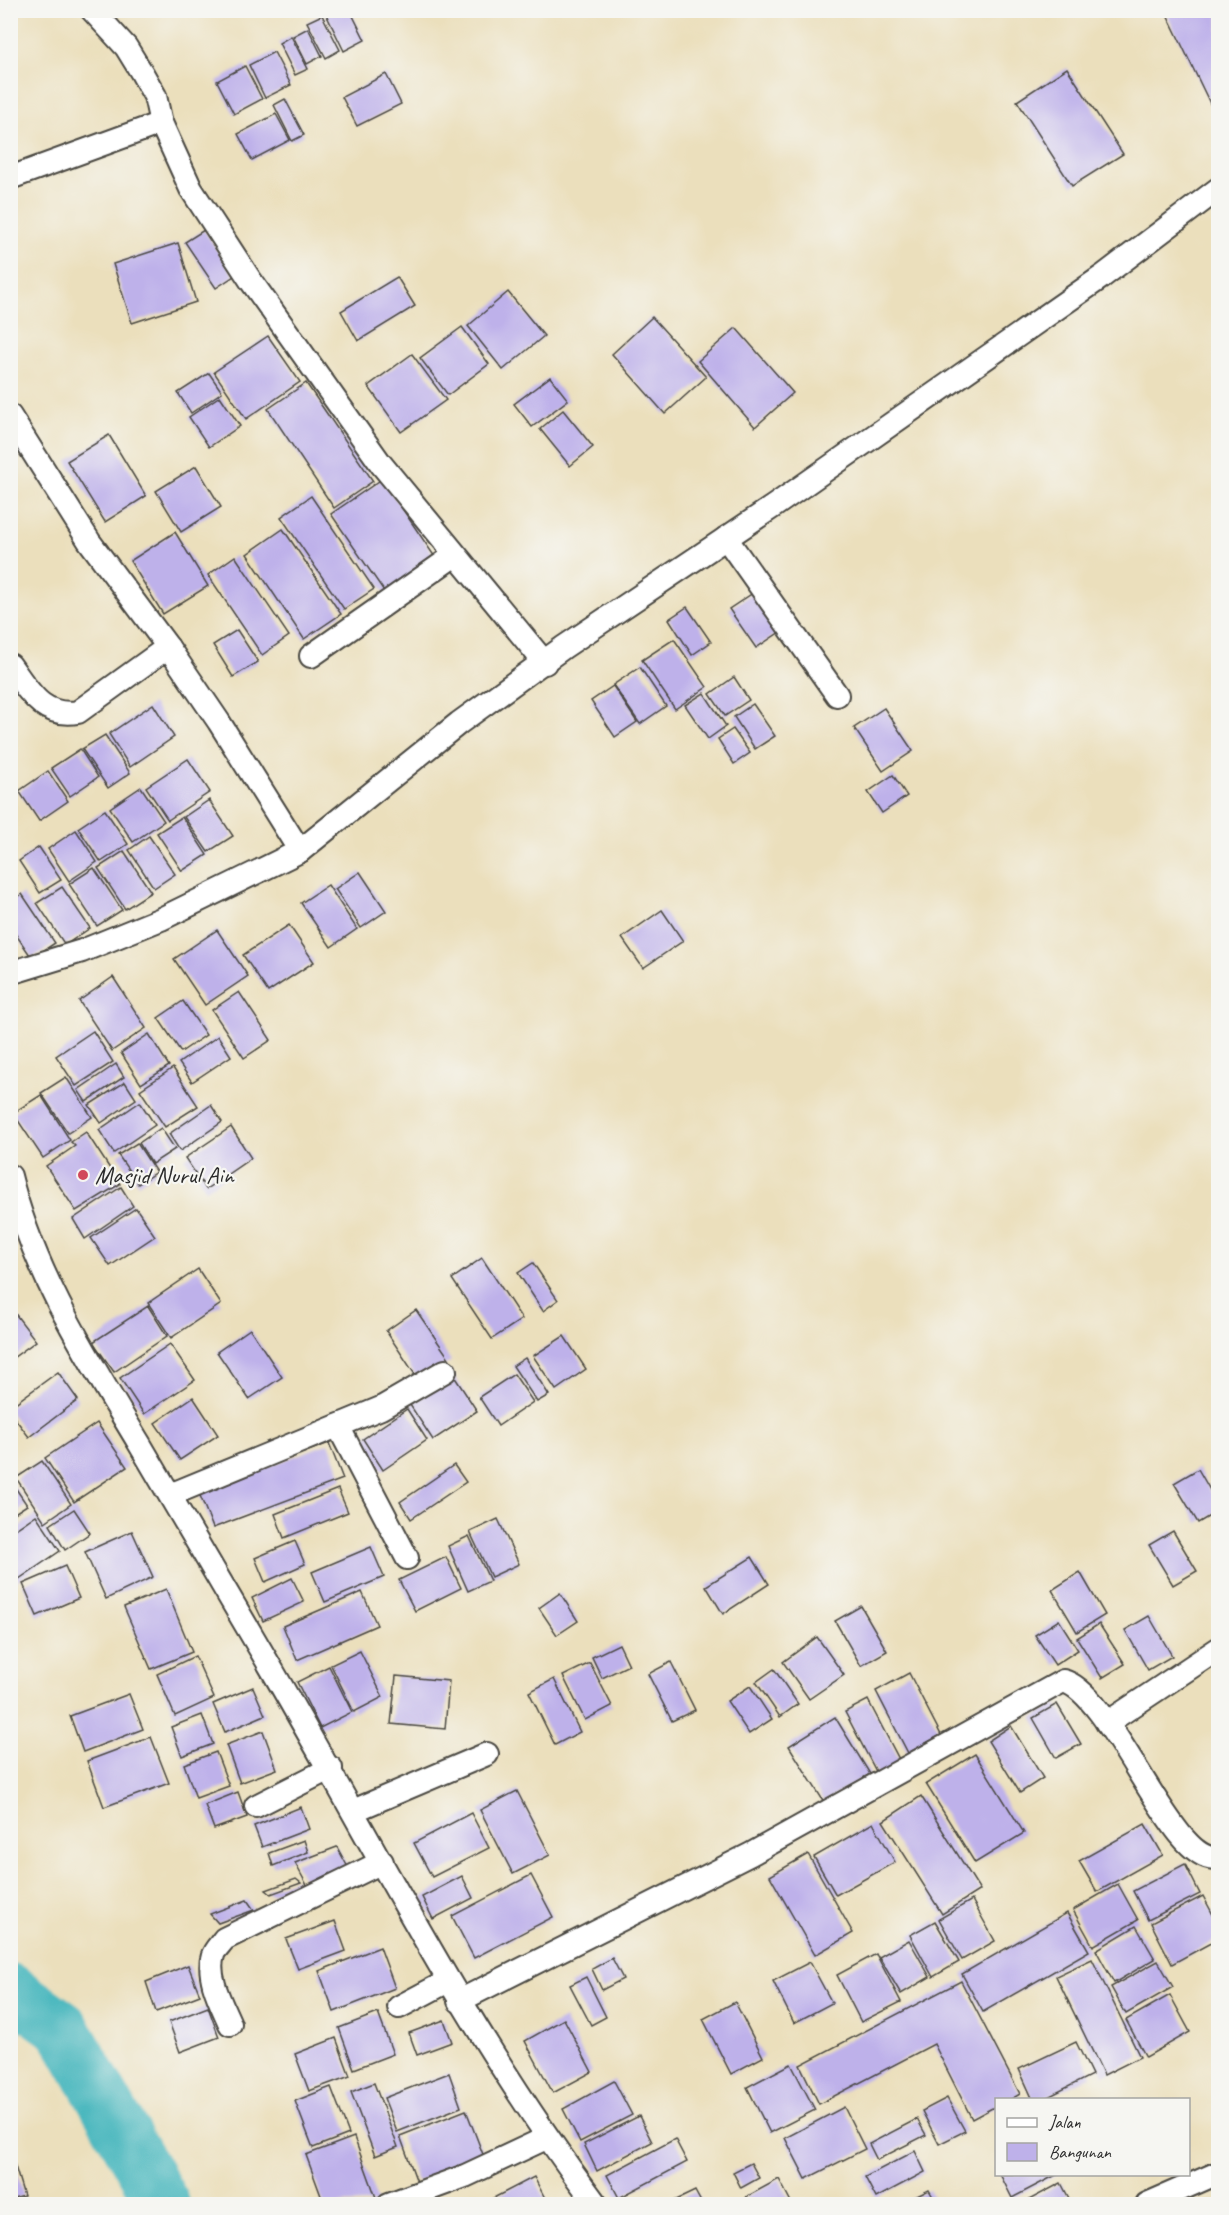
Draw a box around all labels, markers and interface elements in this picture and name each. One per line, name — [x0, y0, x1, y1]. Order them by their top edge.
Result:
place label: Masjid Nurul Ain — [95, 1160, 235, 1190]
marker: Masjid Nurul Ain — [76, 1168, 90, 1182]
legend — [995, 2098, 1190, 2176]
text: Jalan — [1048, 2111, 1081, 2133]
text: Bangunan — [1049, 2141, 1112, 2163]

